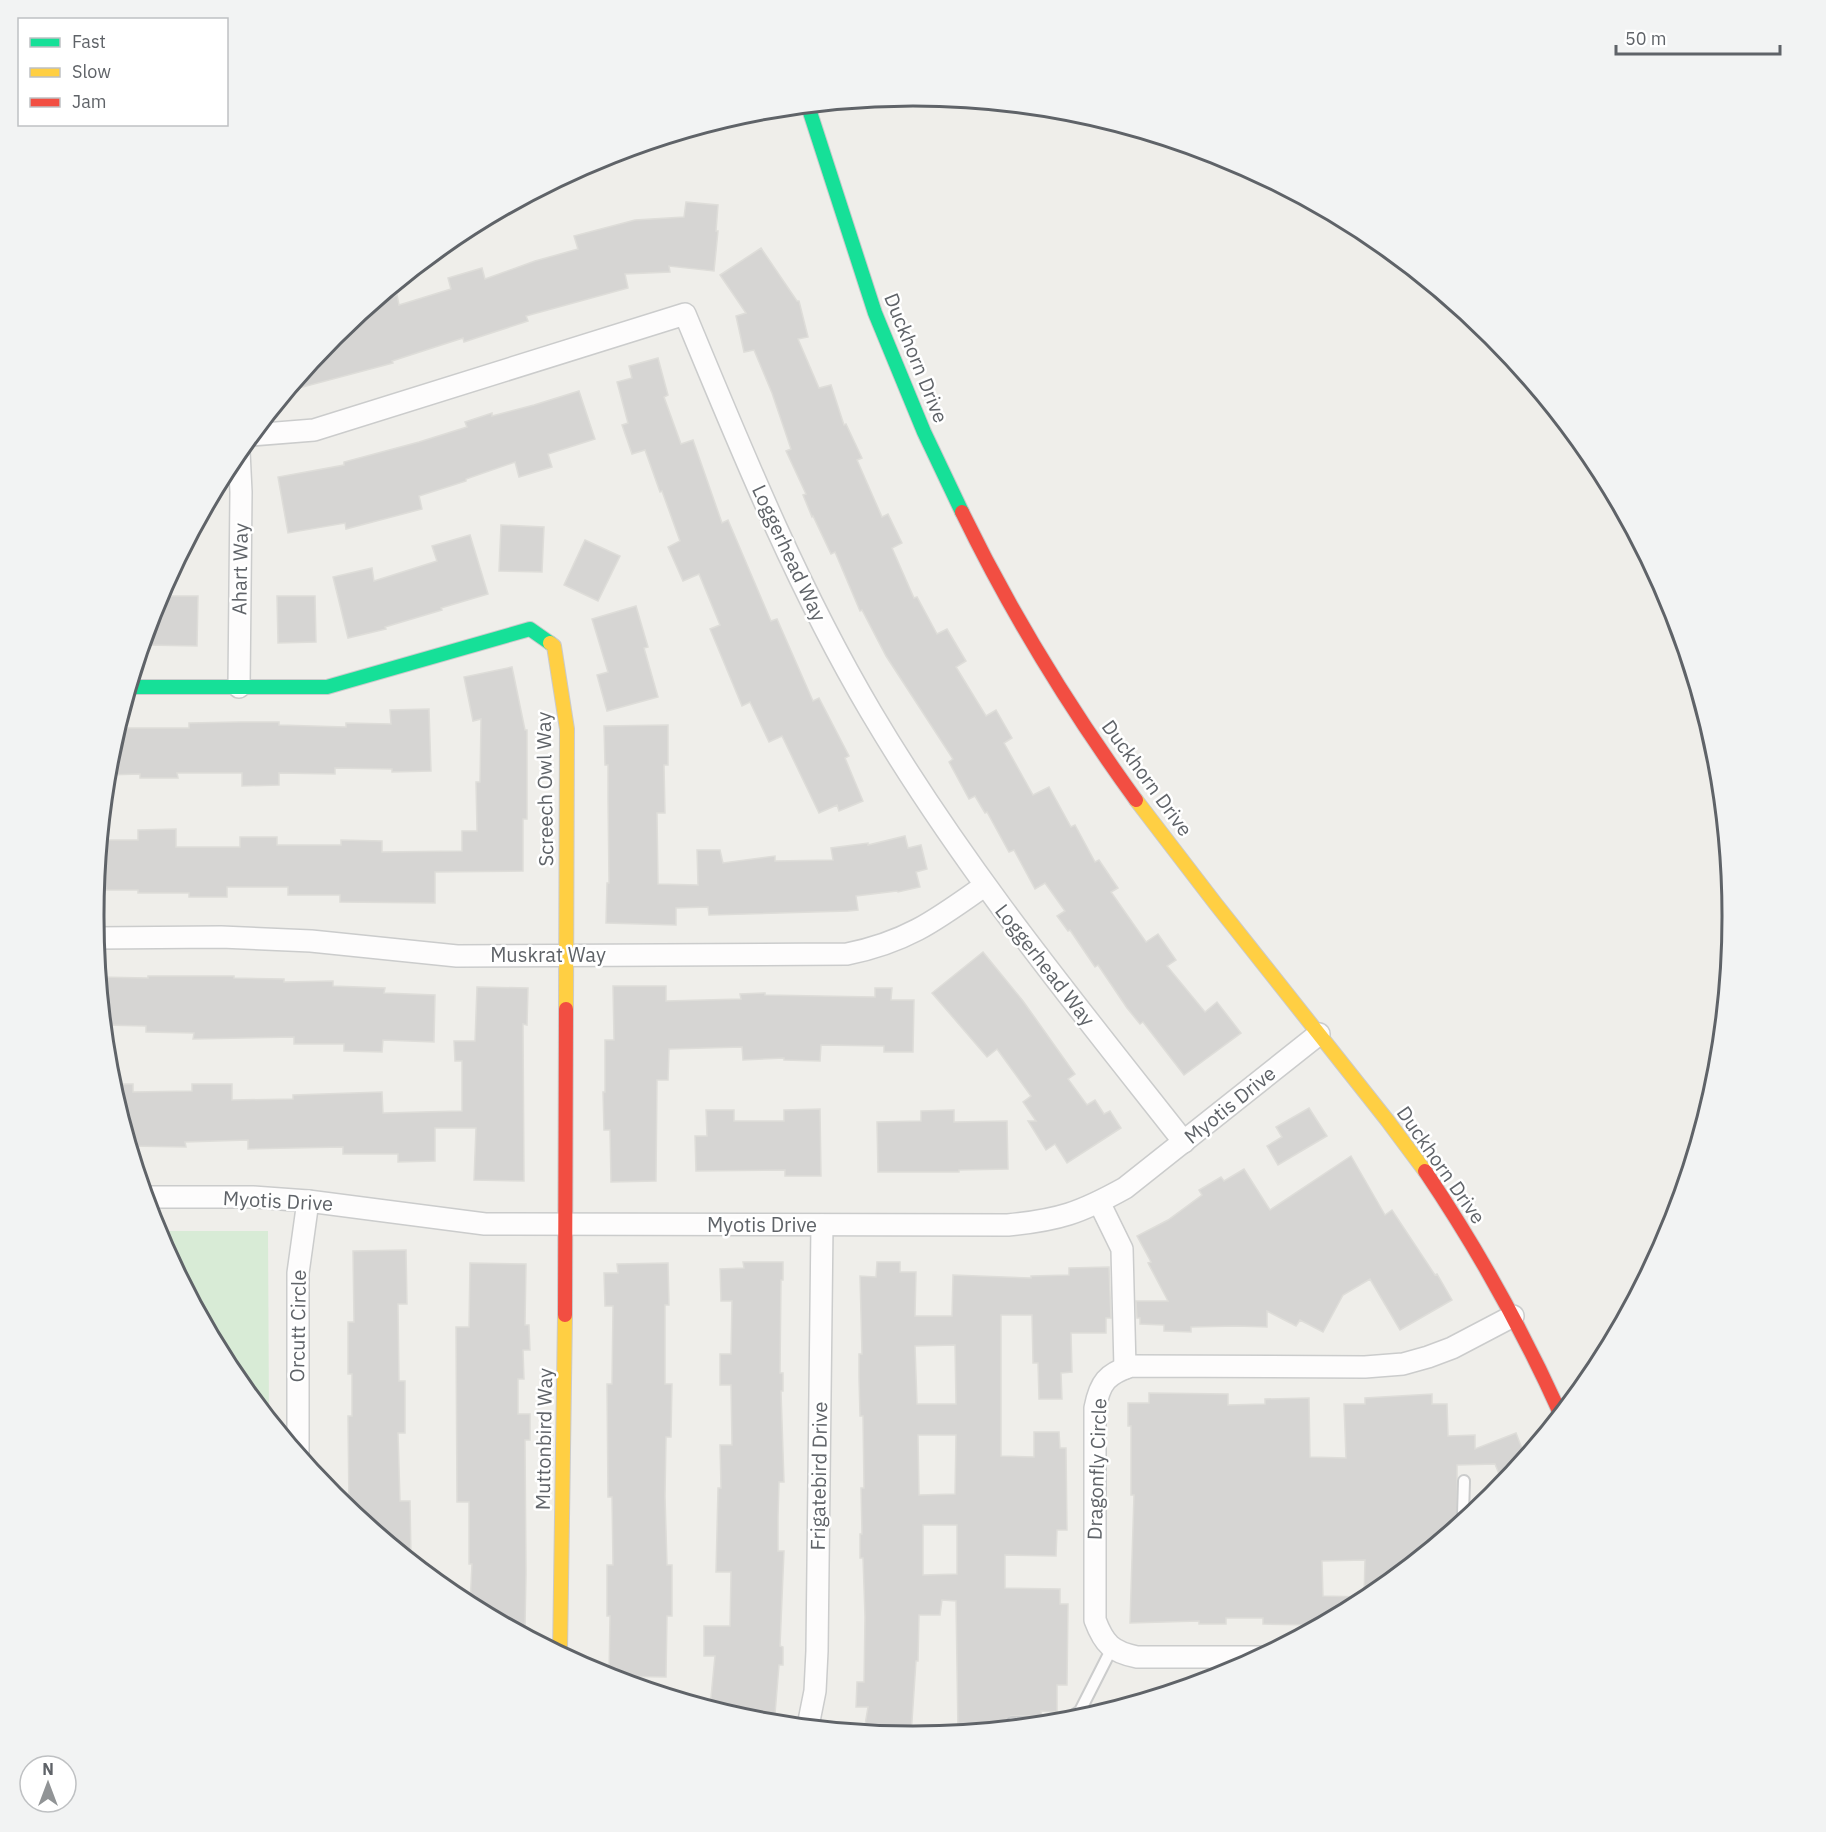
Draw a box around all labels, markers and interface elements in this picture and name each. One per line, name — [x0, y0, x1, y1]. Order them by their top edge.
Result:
legend — [18, 18, 228, 126]
scale bar — [1616, 18, 1780, 56]
text: 50 m — [1625, 27, 1667, 50]
text: Fast — [72, 30, 106, 53]
text: Slow — [72, 60, 111, 83]
text: Jam — [72, 90, 107, 113]
street label: Duckhorn Drive — [878, 289, 955, 427]
street label: Loggerhead Way — [746, 480, 833, 626]
street label: Ahart Way — [225, 523, 254, 615]
street label: Screech Owl Way — [530, 711, 559, 867]
street label: Duckhorn Drive — [1096, 714, 1199, 841]
street label: Loggerhead Way — [989, 898, 1102, 1031]
street label: Muskrat Way — [490, 941, 606, 968]
street label: Myotis Drive — [1178, 1059, 1281, 1150]
street label: Duckhorn Drive — [1391, 1101, 1492, 1229]
street label: Myotis Drive — [222, 1184, 334, 1217]
street label: Myotis Drive — [707, 1211, 817, 1238]
street label: Orcutt Circle — [283, 1269, 312, 1382]
street label: Muttonbird Way — [529, 1368, 558, 1510]
street label: Dragonfly Circle — [1081, 1398, 1112, 1540]
street label: Frigatebird Drive — [804, 1401, 833, 1551]
north arrow — [18, 1754, 78, 1814]
text: N — [42, 1759, 54, 1779]

